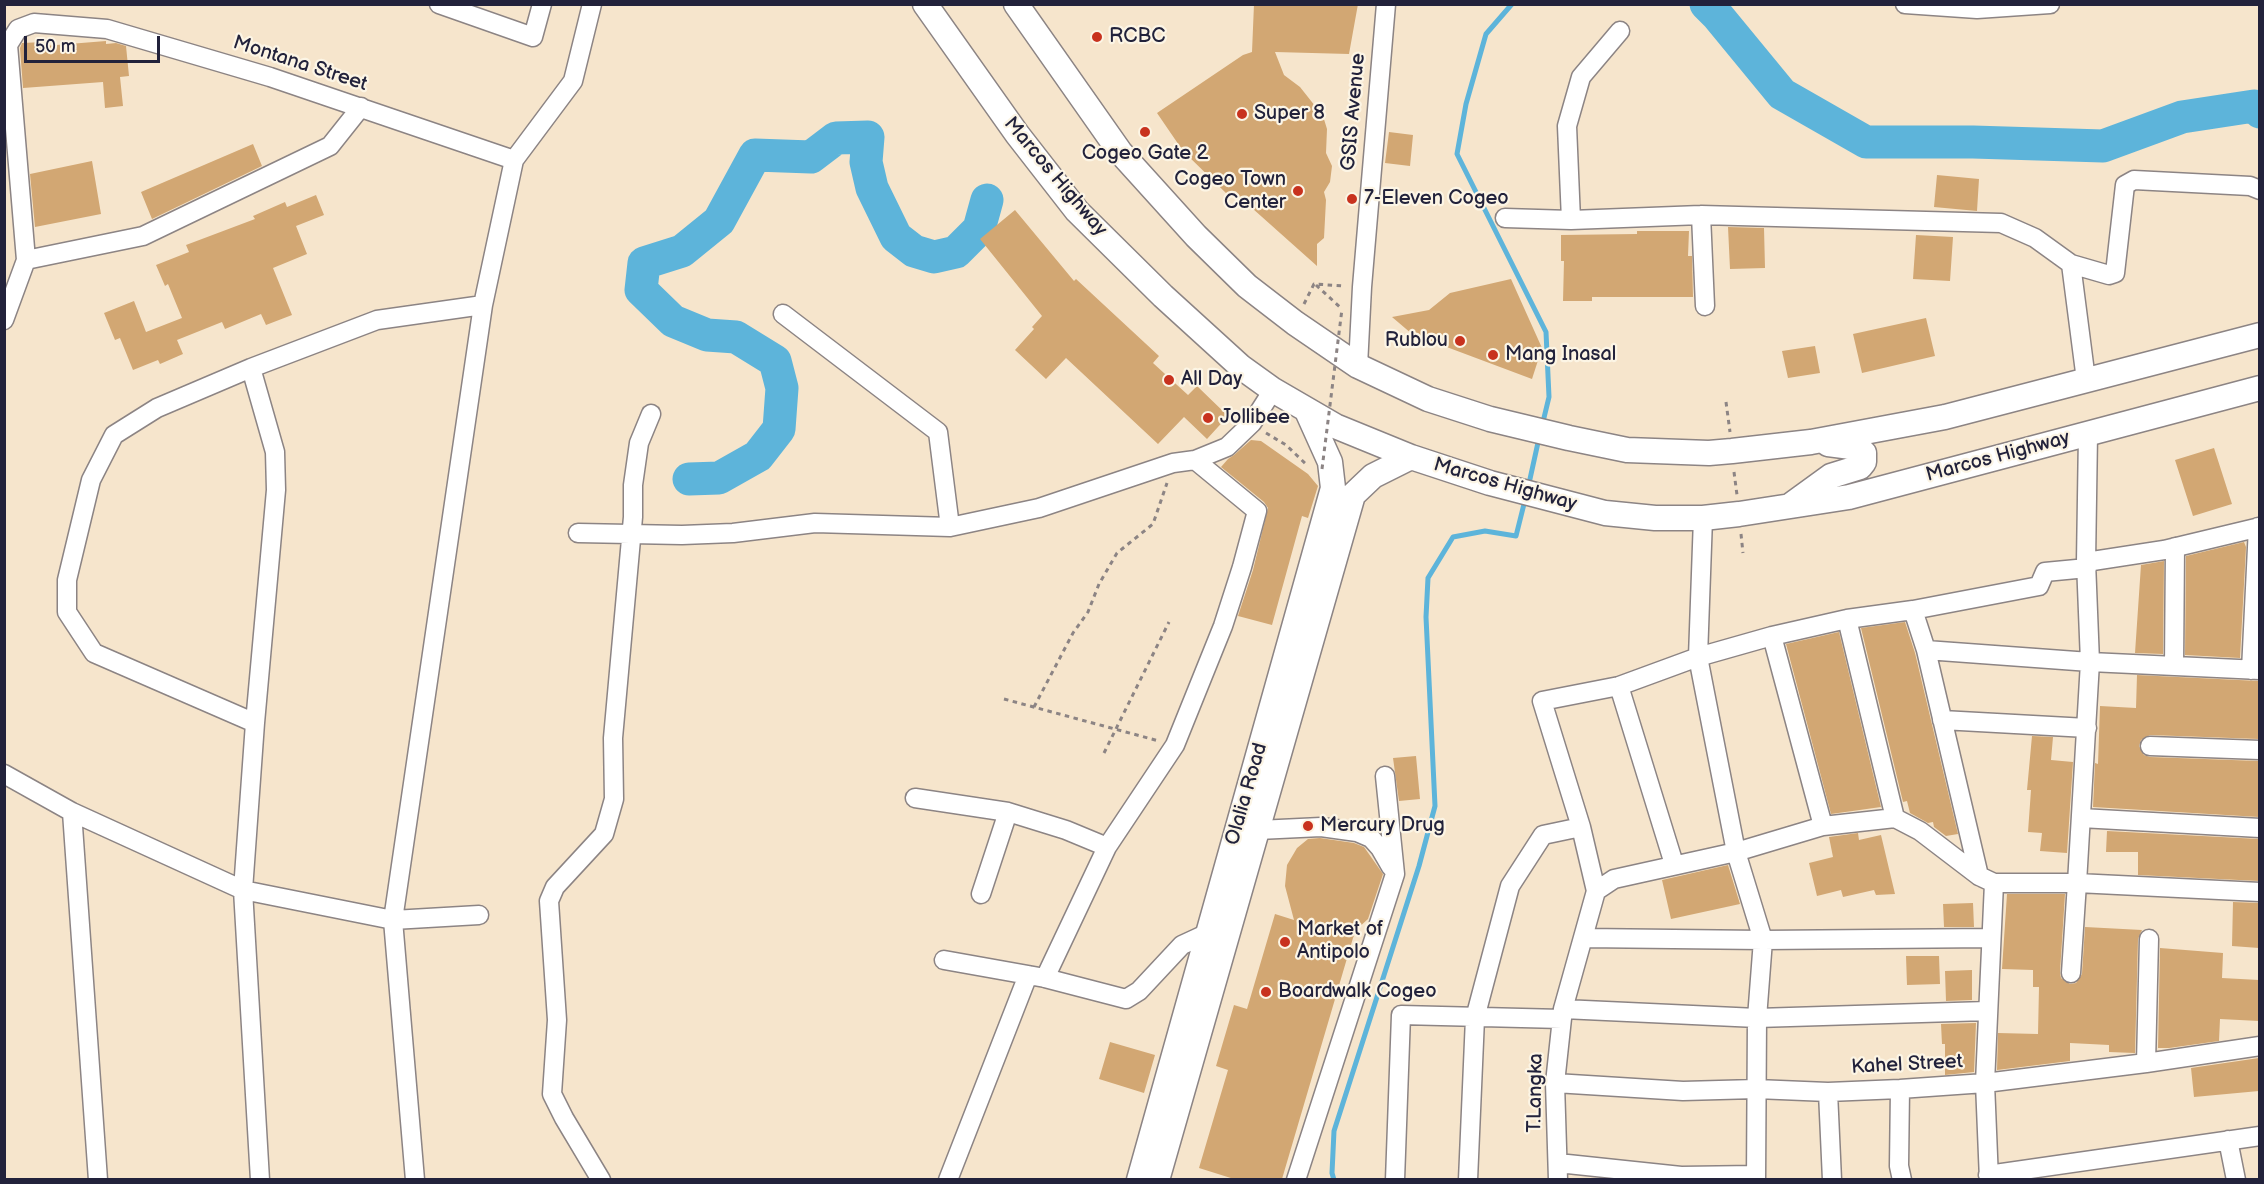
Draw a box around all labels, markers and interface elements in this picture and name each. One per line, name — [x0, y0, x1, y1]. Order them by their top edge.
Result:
scale bar — [27, 24, 164, 62]
place label: RCBC — [1109, 25, 1165, 49]
marker: RCBC — [1090, 30, 1104, 44]
street label: Montana Street — [230, 31, 370, 97]
text: 50 m — [35, 36, 76, 57]
street label: GSIS Avenue — [1337, 52, 1371, 172]
place label: Super 8 — [1254, 102, 1325, 126]
marker: Super 8 — [1235, 107, 1249, 121]
street label: Marcos Highway — [998, 113, 1112, 241]
marker: Cogeo Gate 2 — [1138, 125, 1152, 139]
place label: Cogeo Gate 2 — [1082, 142, 1208, 166]
place label: Cogeo Town Center — [1174, 168, 1286, 215]
marker: Cogeo Town Center — [1291, 184, 1305, 198]
place label: 7-Eleven Cogeo — [1364, 187, 1509, 211]
marker: 7-Eleven Cogeo — [1345, 192, 1359, 206]
place label: Rublou — [1385, 329, 1448, 353]
marker: Rublou — [1453, 334, 1467, 348]
place label: Mang Inasal — [1505, 343, 1616, 367]
marker: Mang Inasal — [1486, 348, 1500, 362]
place label: All Day — [1181, 368, 1242, 392]
marker: All Day — [1162, 373, 1176, 387]
place label: Jollibee — [1220, 406, 1290, 430]
marker: Jollibee — [1201, 411, 1215, 425]
street label: Marcos Highway — [1923, 426, 2073, 488]
street label: Marcos Highway — [1431, 453, 1579, 517]
street label: Olalia Road — [1221, 740, 1273, 848]
place label: Mercury Drug — [1320, 814, 1445, 838]
marker: Mercury Drug — [1301, 819, 1315, 833]
place label: Market of Antipolo — [1297, 918, 1383, 965]
marker: Market of Antipolo — [1278, 935, 1292, 949]
place label: Boardwalk Cogeo — [1278, 980, 1437, 1004]
marker: Boardwalk Cogeo — [1259, 985, 1273, 999]
street label: Kahel Street — [1851, 1050, 1963, 1080]
street label: T.Langka — [1523, 1053, 1549, 1133]

